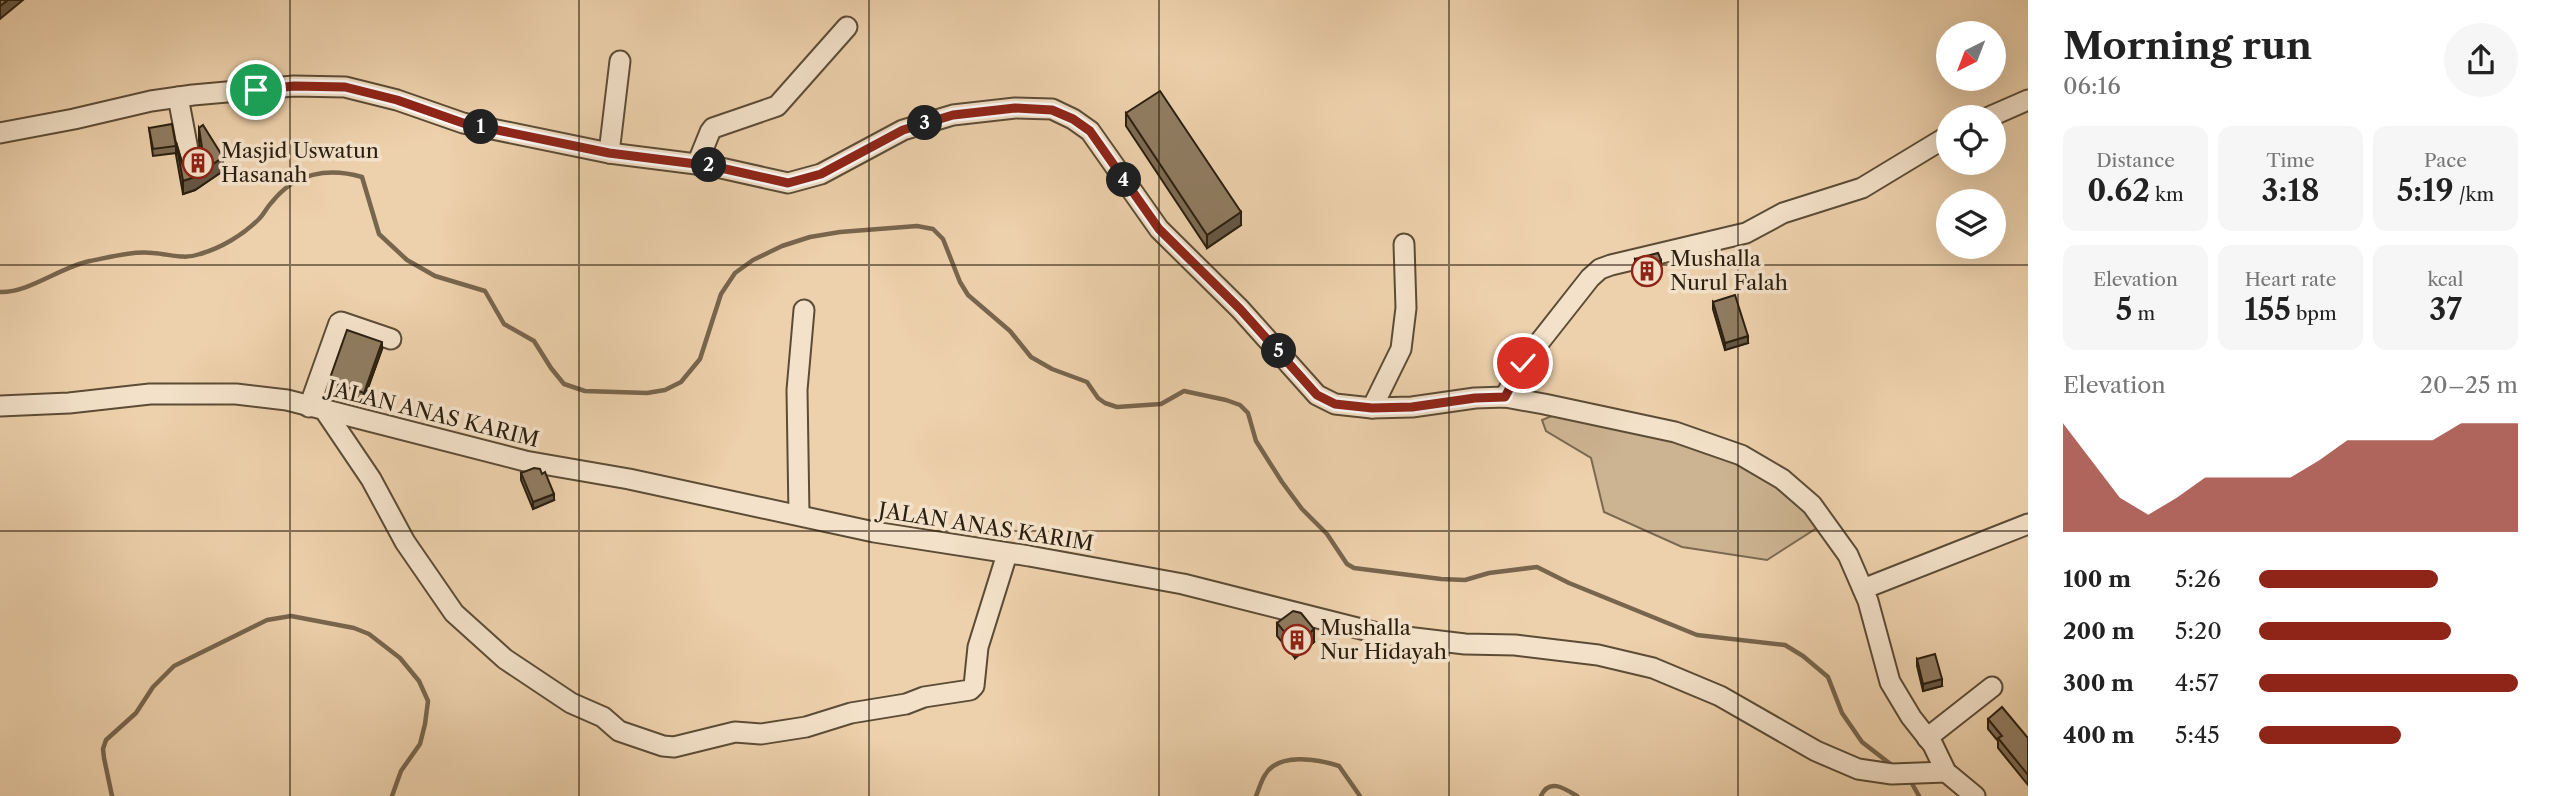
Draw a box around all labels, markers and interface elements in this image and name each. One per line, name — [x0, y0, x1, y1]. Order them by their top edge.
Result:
north arrow — [1936, 21, 2006, 91]
map controls — [1936, 21, 2006, 259]
text: Morning run — [2063, 22, 2312, 69]
button: share — [2444, 23, 2518, 97]
pin — [226, 60, 286, 120]
icon: arrive — [237, 71, 275, 109]
text: 06:16 — [2063, 72, 2121, 100]
button: locate — [1936, 105, 2006, 175]
pin: 3 — [908, 106, 942, 140]
pin: 1 — [463, 110, 498, 144]
text: 3 — [919, 111, 930, 134]
text: 1 — [476, 115, 485, 138]
place label: Masjid Uswatun Hasanah — [221, 138, 379, 187]
building icon: Masjid Uswatun Hasanah — [181, 146, 215, 180]
pin: 2 — [692, 148, 726, 182]
text: Distance — [2096, 149, 2175, 172]
text: Time — [2266, 149, 2315, 172]
text: Pace — [2424, 149, 2467, 172]
text: 2 — [703, 153, 714, 176]
pin: 4 — [1106, 162, 1142, 198]
text: 4 — [1118, 168, 1129, 191]
text: 0.62 — [2087, 172, 2150, 209]
text: 3:18 — [2262, 172, 2319, 209]
text: 5:19 — [2397, 172, 2454, 209]
text: km — [2150, 183, 2184, 206]
text: /km — [2454, 183, 2494, 206]
button: layers — [1936, 189, 2006, 259]
place label: Mushalla Nurul Falah — [1670, 246, 1788, 295]
building icon: Mushalla Nurul Falah — [1630, 254, 1664, 288]
text: Elevation — [2093, 268, 2178, 291]
text: Heart rate — [2245, 268, 2336, 291]
text: kcal — [2428, 268, 2463, 291]
text: 5 — [2116, 291, 2132, 328]
text: 155 — [2244, 291, 2291, 328]
text: 37 — [2429, 291, 2462, 328]
text: m — [2132, 302, 2155, 325]
text: bpm — [2291, 302, 2337, 325]
pin — [1493, 333, 1553, 393]
pin: 5 — [1262, 334, 1296, 368]
text: 5 — [1273, 339, 1284, 362]
icon: check — [1504, 344, 1542, 382]
text: Elevation — [2063, 371, 2166, 399]
text: 20–25 m — [2420, 371, 2518, 399]
street label: JALAN ANAS KARIM — [322, 374, 542, 452]
street label: JALAN ANAS KARIM — [874, 497, 1095, 556]
text: 100 m — [2063, 565, 2131, 593]
text: 5:26 — [2175, 565, 2221, 593]
place label: Mushalla Nur Hidayah — [1320, 615, 1447, 664]
text: 200 m — [2063, 617, 2135, 645]
text: 5:20 — [2175, 617, 2222, 645]
building icon: Mushalla Nur Hidayah — [1280, 623, 1314, 657]
text: 300 m — [2063, 669, 2134, 697]
text: 4:57 — [2175, 669, 2219, 697]
text: 400 m — [2063, 721, 2135, 749]
text: 5:45 — [2175, 721, 2220, 749]

